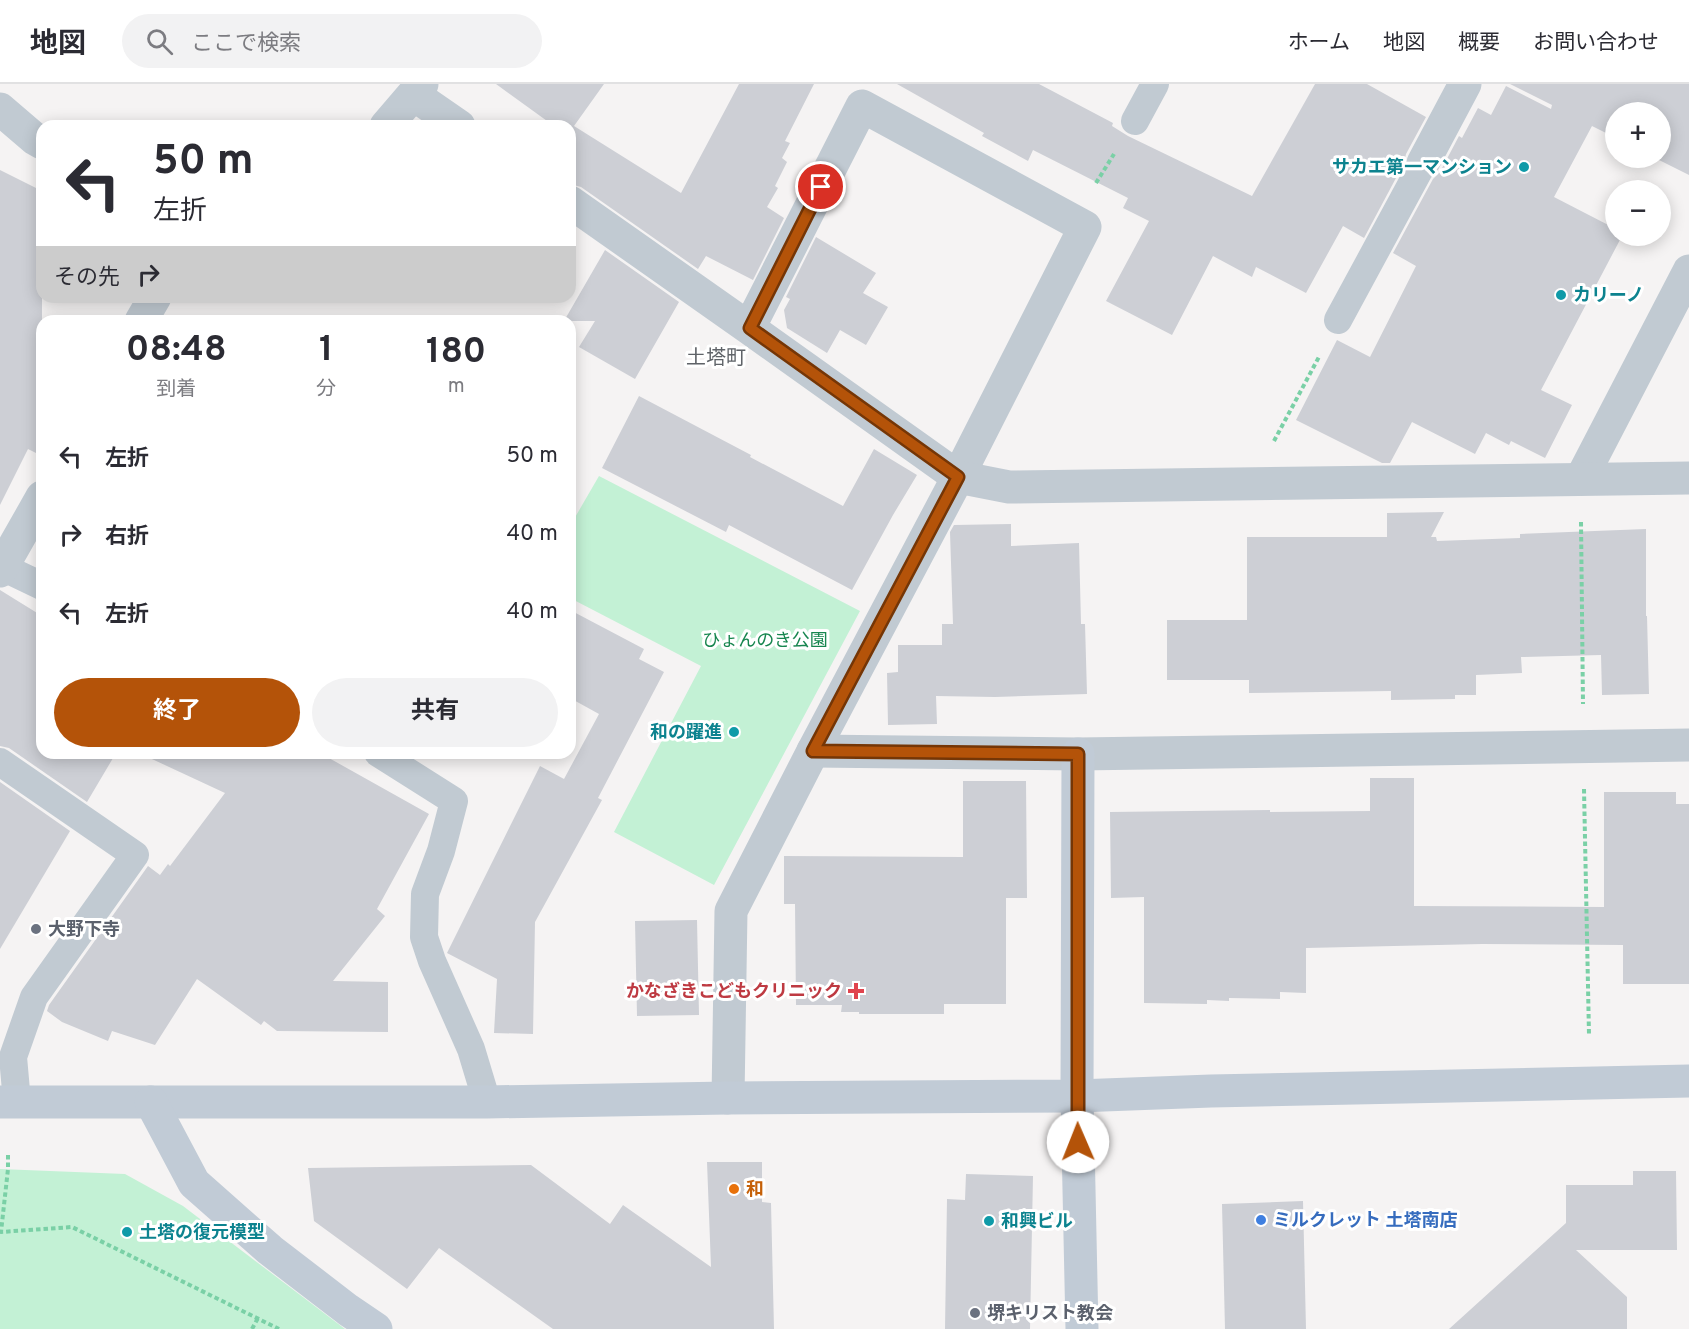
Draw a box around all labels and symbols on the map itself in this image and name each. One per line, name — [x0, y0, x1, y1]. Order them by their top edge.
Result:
place label: サカエ第一マンション — [1332, 157, 1512, 180]
marker: サカエ第一マンション — [1517, 160, 1531, 174]
pin — [795, 161, 846, 212]
place label: カリーノ — [1573, 285, 1644, 308]
marker: カリーノ — [1554, 288, 1568, 302]
district label: 土塔町 — [686, 346, 746, 372]
park label: ひょんのき公園 — [702, 630, 828, 653]
place label: 和の躍進 — [650, 722, 722, 745]
marker: 和の躍進 — [727, 725, 741, 739]
place label: 大野下寺 — [48, 919, 120, 942]
marker: 大野下寺 — [29, 922, 43, 936]
place label: かなざきこどもクリニック — [626, 981, 842, 1004]
marker: かなざきこどもクリニック — [847, 982, 865, 1000]
position arrow — [1046, 1110, 1110, 1174]
place label: 和 — [746, 1179, 764, 1202]
marker: 和 — [727, 1182, 741, 1196]
place label: ミルクレット 土塔南店 — [1273, 1210, 1458, 1233]
place label: 和興ビル — [1001, 1211, 1073, 1234]
marker: ミルクレット 土塔南店 — [1254, 1213, 1268, 1227]
marker: 和興ビル — [982, 1214, 996, 1228]
place label: 土塔の復元模型 — [139, 1222, 265, 1245]
marker: 土塔の復元模型 — [120, 1225, 134, 1239]
place label: 堺キリスト教会 — [987, 1303, 1113, 1326]
marker: 堺キリスト教会 — [968, 1306, 982, 1320]

